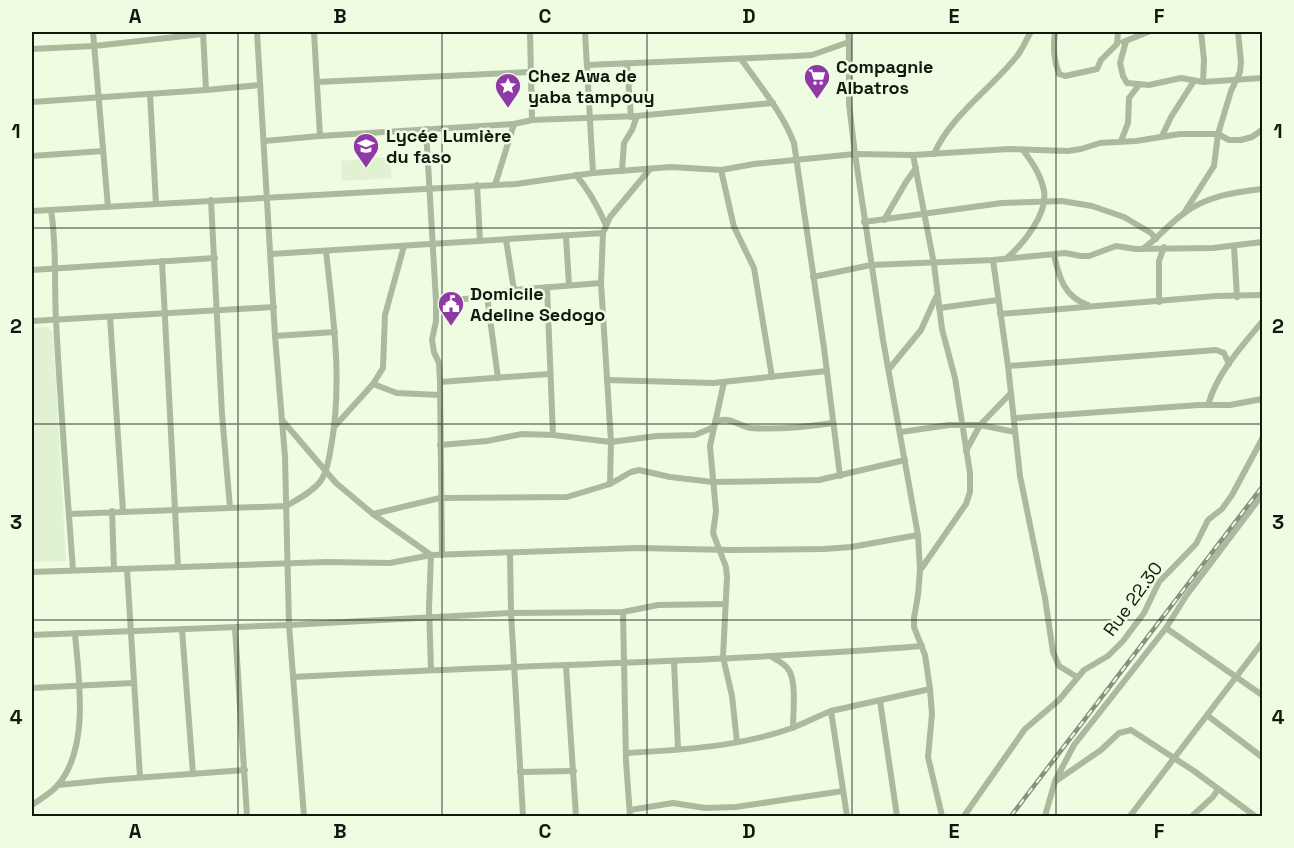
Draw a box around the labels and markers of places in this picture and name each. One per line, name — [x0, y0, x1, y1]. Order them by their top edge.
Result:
place label: Compagnie Albatros — [836, 55, 933, 99]
supermarket icon: Compagnie Albatros — [802, 62, 832, 100]
place label: Chez Awa de yaba tampouy — [528, 64, 655, 108]
place icon: Chez Awa de yaba tampouy — [493, 71, 523, 109]
place label: Lycée Lumière du faso — [386, 124, 511, 168]
school or university icon: Lycée Lumière du faso — [351, 131, 381, 169]
place label: Domicile Adeline Sedogo — [470, 282, 605, 326]
public building icon: Domicile Adeline Sedogo — [436, 289, 466, 327]

